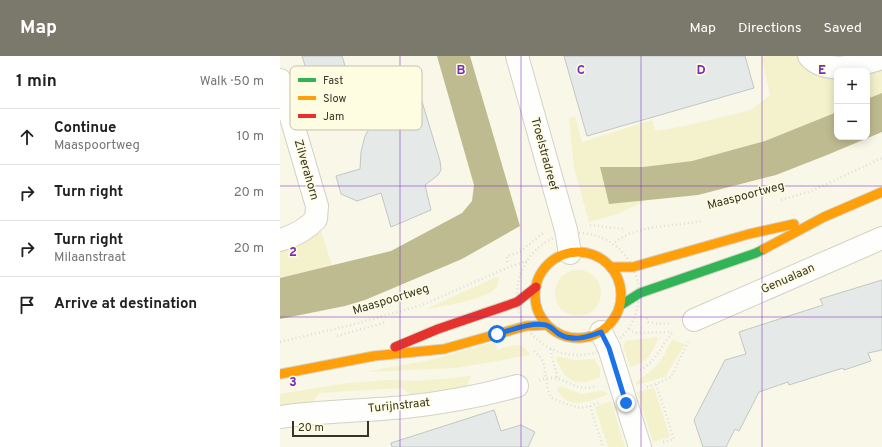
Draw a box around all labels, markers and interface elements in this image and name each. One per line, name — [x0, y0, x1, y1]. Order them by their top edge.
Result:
text: Map — [20, 16, 57, 40]
text: Map — [690, 20, 716, 37]
text: Directions — [738, 20, 802, 37]
text: Saved — [824, 20, 862, 37]
text: B — [457, 63, 466, 79]
text: C — [577, 63, 585, 79]
text: D — [696, 63, 706, 79]
text: E — [818, 63, 826, 79]
legend — [290, 66, 422, 130]
map controls — [834, 68, 870, 140]
button: + — [834, 68, 870, 104]
text: 1 min — [16, 71, 57, 93]
text: Walk · 50 m — [200, 74, 264, 90]
text: Fast — [323, 74, 343, 88]
text: Slow — [323, 92, 346, 106]
button: − — [834, 104, 870, 140]
text: Jam — [323, 110, 344, 124]
street label: Troelstradreef — [527, 116, 561, 192]
text: Continue — [54, 119, 116, 138]
icon: ahead — [16, 126, 38, 148]
text: 10 m — [237, 129, 264, 145]
text: Maaspoortweg — [54, 138, 140, 154]
street label: Zilverahorn — [290, 138, 322, 202]
street label: Maaspoortweg — [706, 178, 786, 214]
icon: right — [16, 182, 38, 204]
text: Turn right — [54, 183, 123, 202]
text: 20 m — [234, 185, 264, 201]
text: Turn right — [54, 231, 123, 250]
icon: right — [16, 238, 38, 260]
text: 20 m — [234, 241, 264, 257]
text: 2 — [289, 245, 297, 261]
text: Milaanstraat — [54, 250, 126, 266]
street label: Genualaan — [758, 260, 818, 298]
street label: Maaspoortweg — [351, 281, 431, 319]
icon: arrive — [16, 294, 38, 316]
text: Arrive at destination — [54, 295, 197, 314]
route start — [488, 325, 506, 343]
text: 3 — [289, 375, 297, 391]
route end — [617, 394, 635, 412]
street label: Turijnstraat — [367, 395, 431, 417]
scale bar — [292, 419, 369, 438]
text: 20 m — [298, 421, 324, 435]

